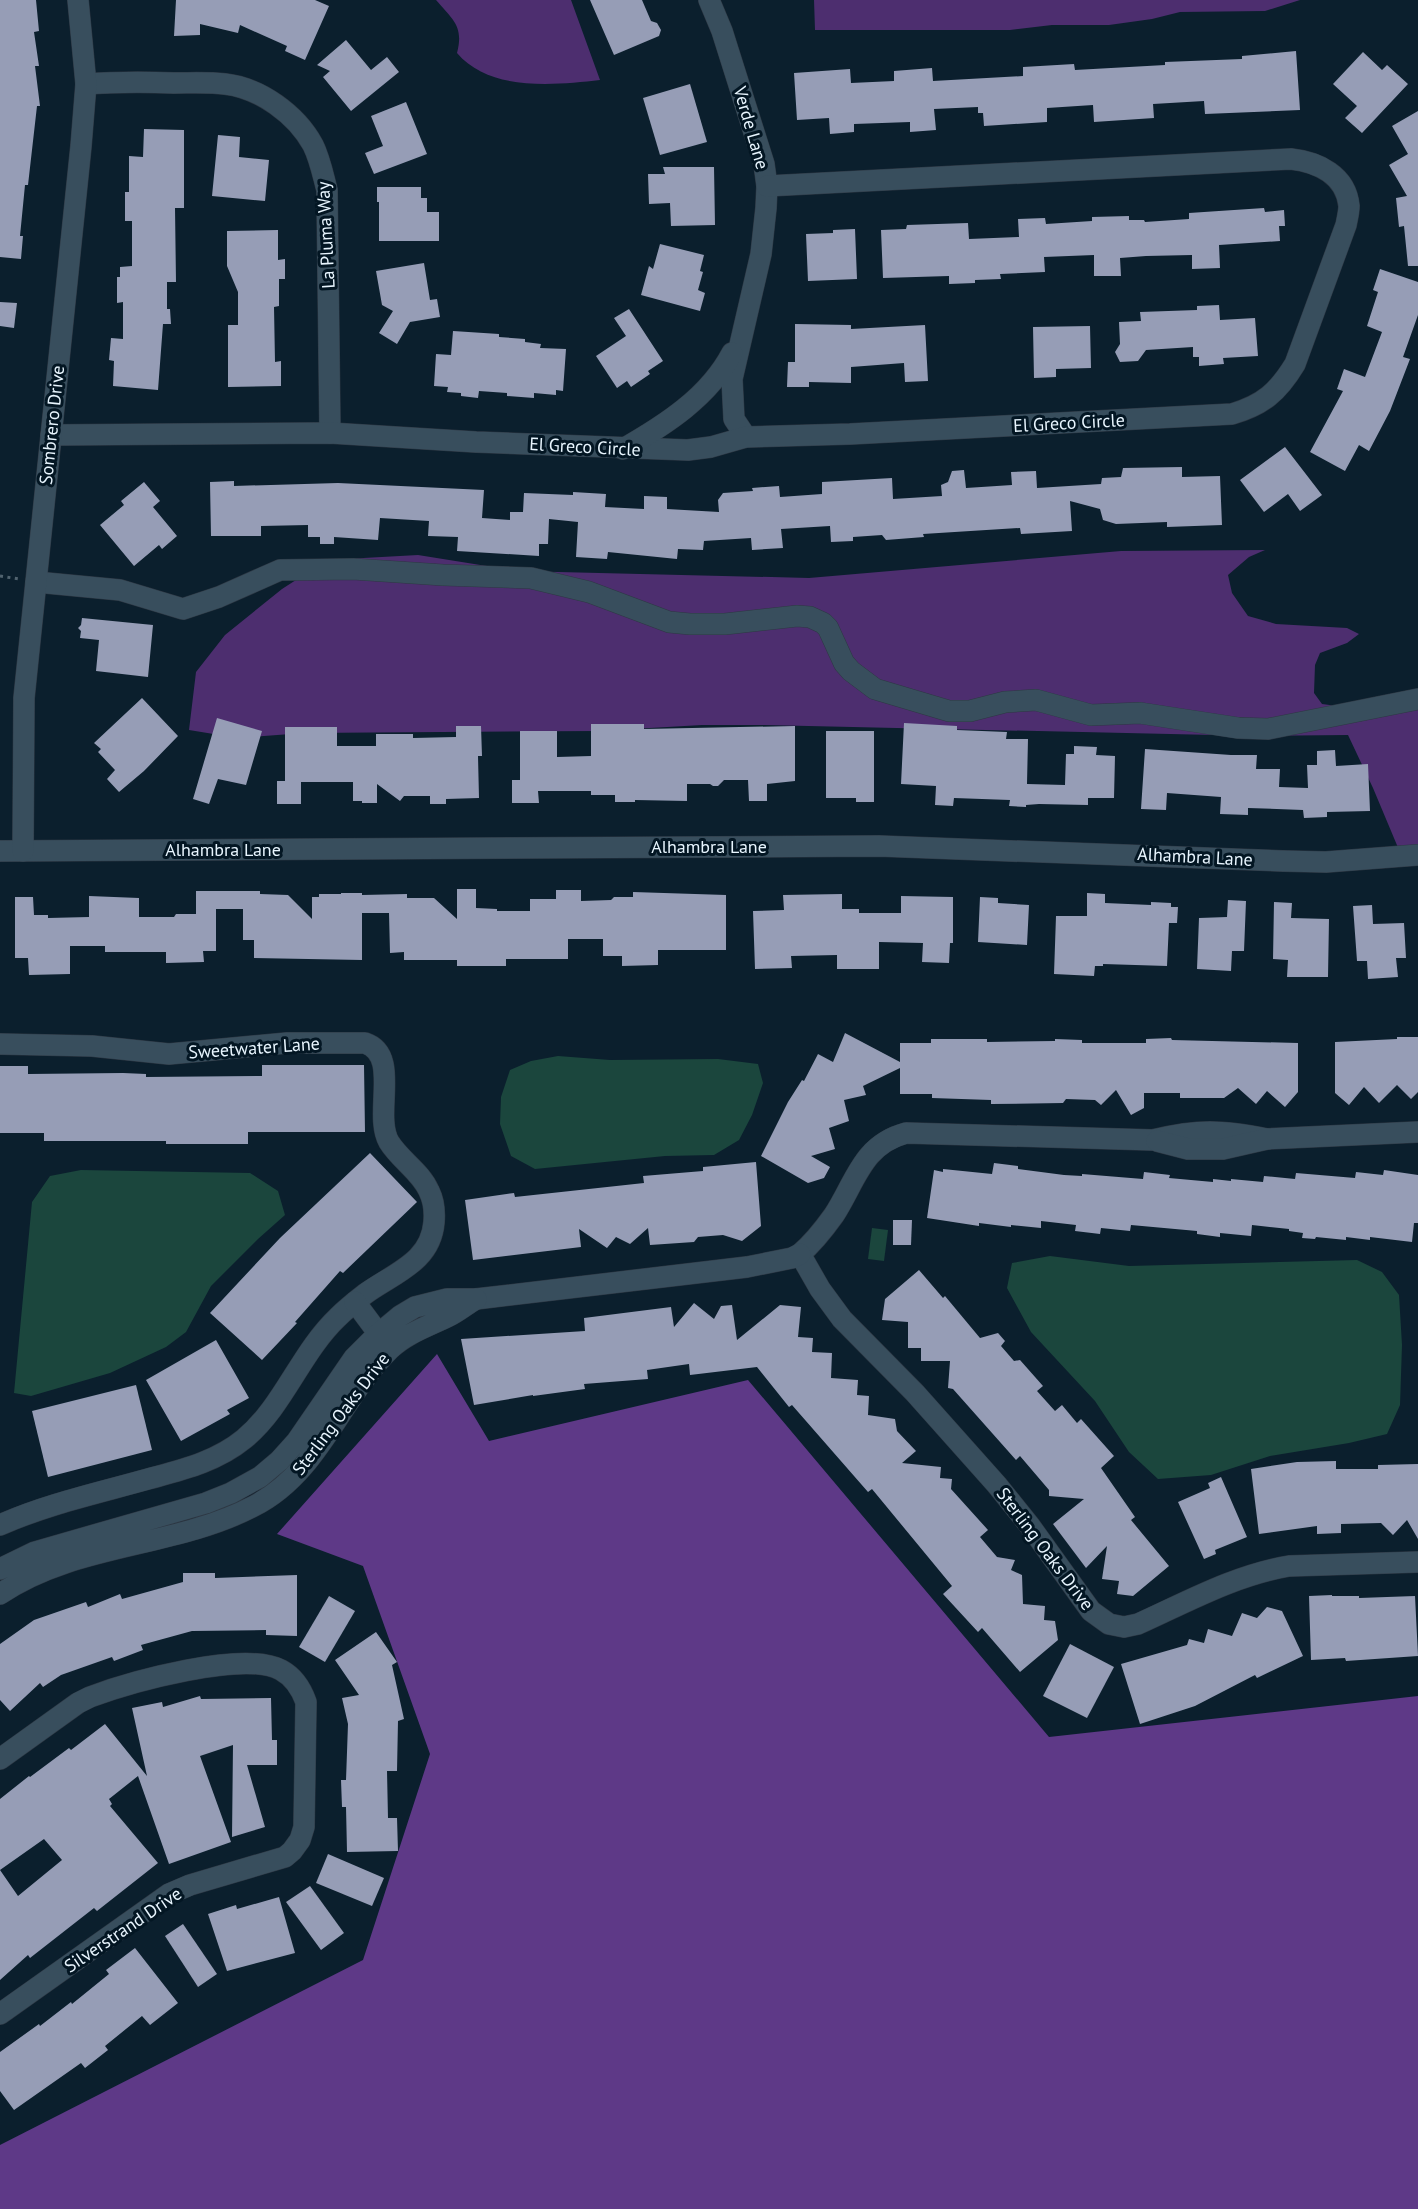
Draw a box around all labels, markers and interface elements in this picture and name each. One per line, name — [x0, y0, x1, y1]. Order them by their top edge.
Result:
street label: Verde Lane — [728, 83, 774, 172]
street label: La Pluma Way — [311, 180, 340, 289]
street label: Sombrero Drive — [34, 364, 69, 486]
street label: El Greco Circle — [1013, 408, 1125, 437]
street label: El Greco Circle — [529, 432, 641, 461]
street label: Alhambra Lane — [651, 835, 767, 858]
street label: Alhambra Lane — [165, 838, 281, 861]
street label: Alhambra Lane — [1137, 842, 1253, 871]
street label: Sweetwater Lane — [187, 1031, 320, 1064]
street label: Sterling Oaks Drive — [287, 1348, 394, 1480]
street label: Sterling Oaks Drive — [992, 1483, 1099, 1615]
street label: Silverstrand Drive — [60, 1882, 186, 1977]

